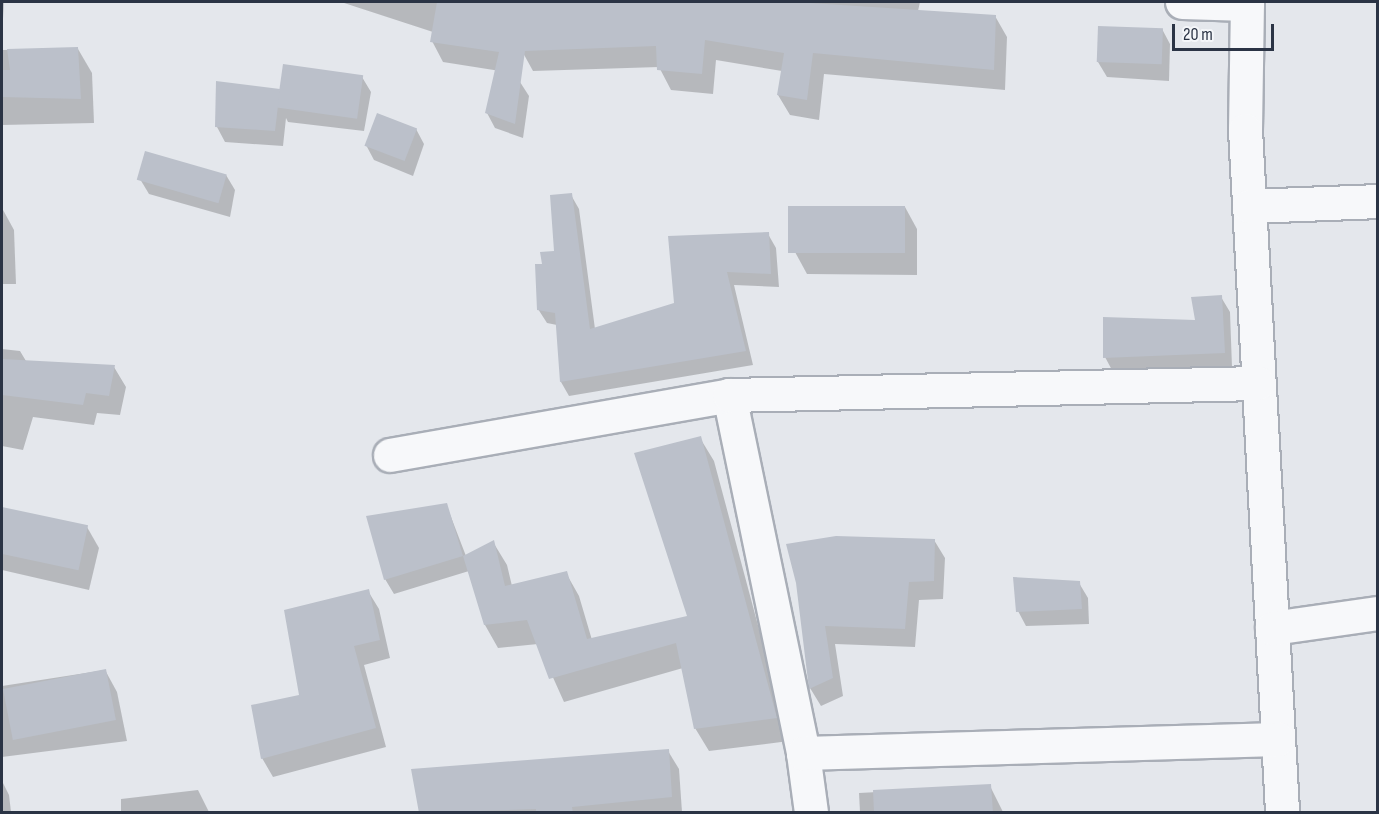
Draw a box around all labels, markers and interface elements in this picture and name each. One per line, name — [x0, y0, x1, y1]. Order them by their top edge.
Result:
scale bar — [1175, 12, 1277, 50]
text: 20 m — [1183, 24, 1213, 45]

